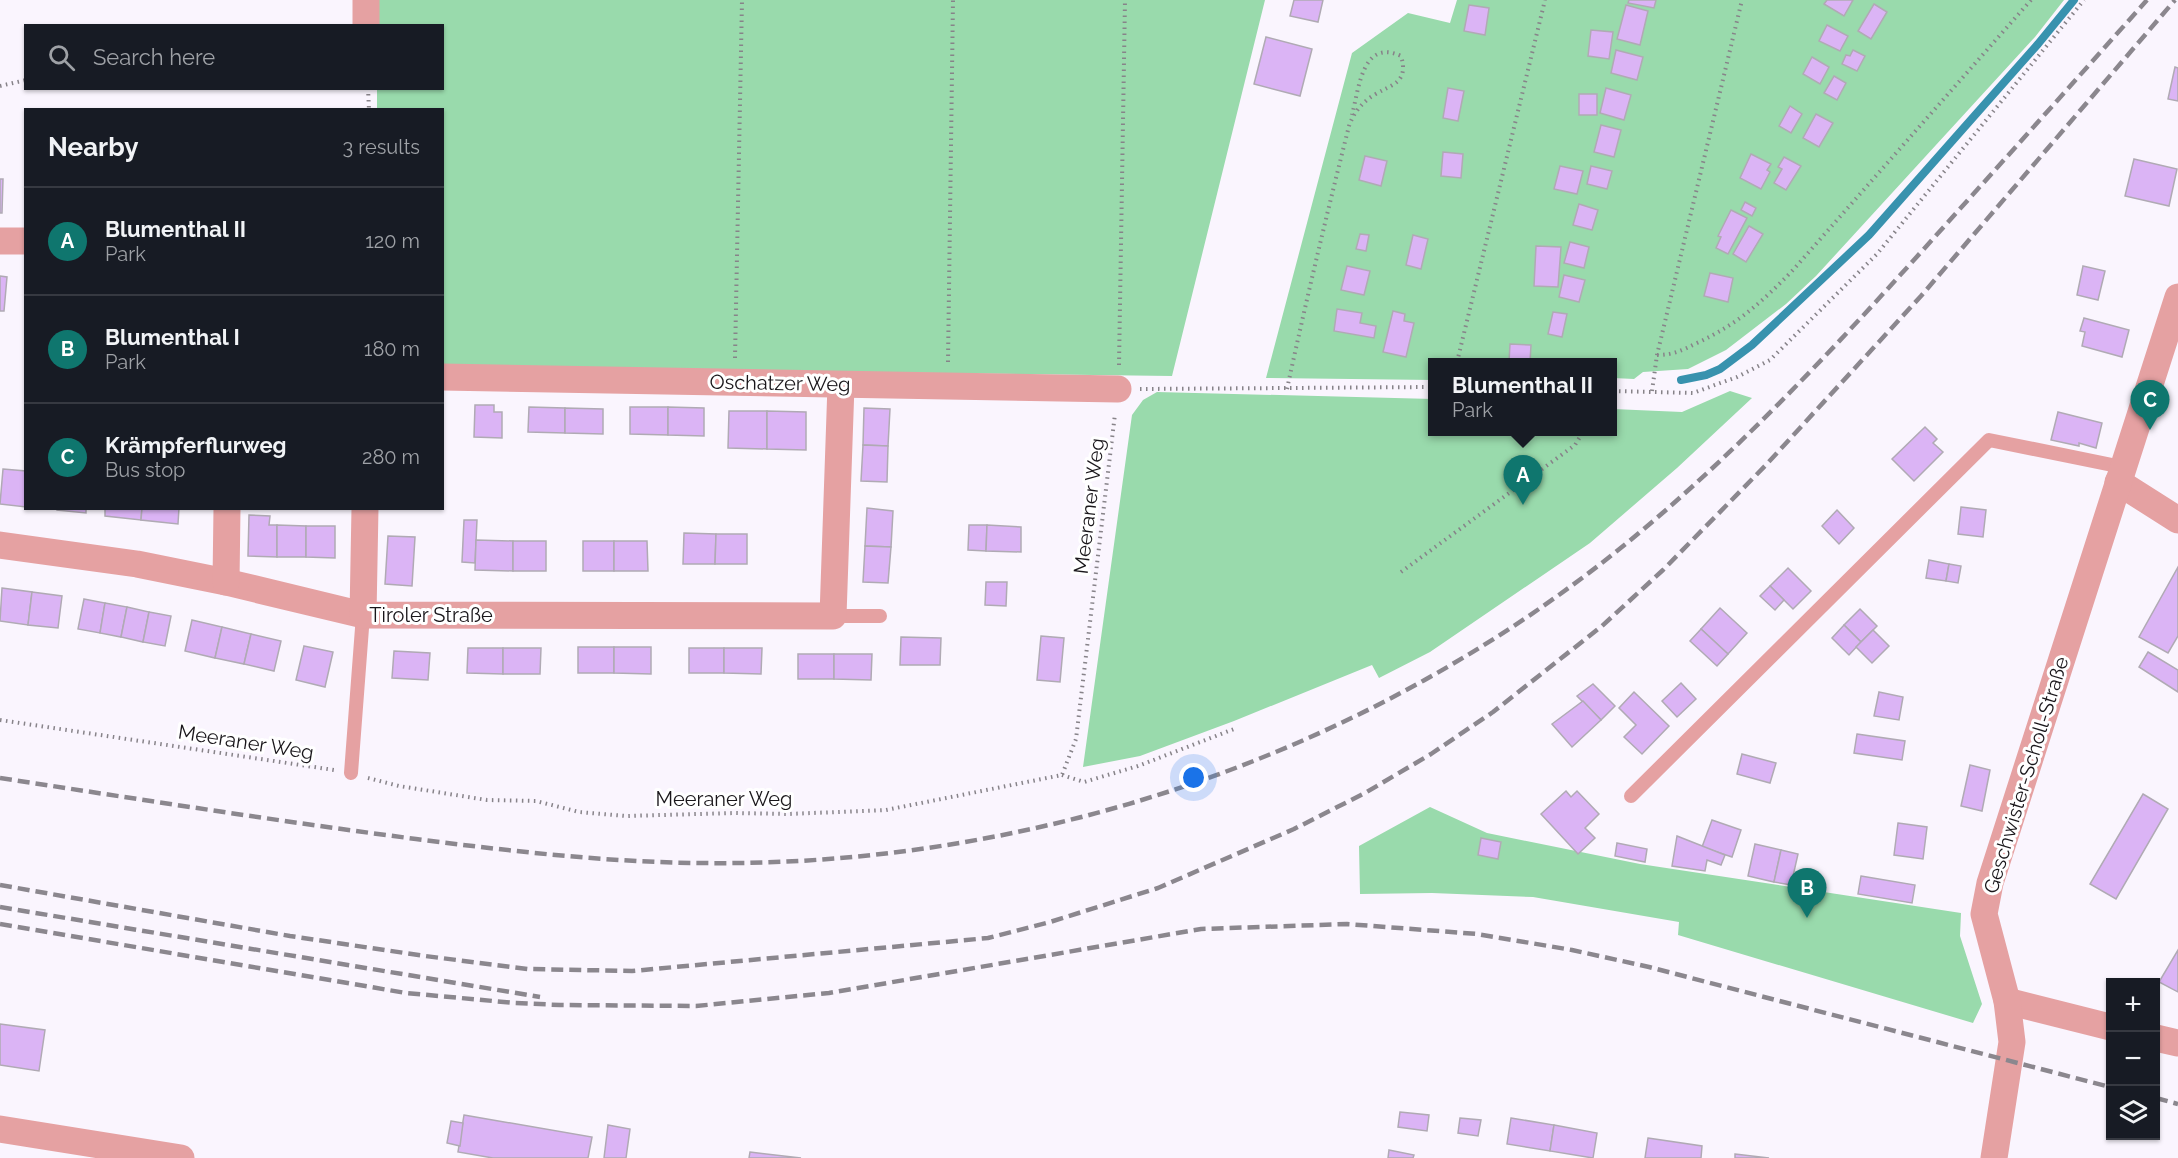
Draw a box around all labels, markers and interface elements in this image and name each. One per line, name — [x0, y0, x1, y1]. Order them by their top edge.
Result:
search box — [24, 24, 444, 90]
icon: search — [45, 41, 78, 74]
text: Search here — [93, 44, 215, 70]
text: Nearby — [48, 132, 138, 162]
text: 3 results — [342, 135, 420, 159]
text: Blumenthal II — [105, 216, 246, 242]
text: A — [61, 229, 74, 253]
text: 120 m — [365, 229, 420, 253]
text: Park — [105, 242, 146, 266]
text: Blumenthal I — [105, 324, 240, 350]
text: B — [61, 337, 74, 361]
text: 180 m — [364, 337, 420, 361]
text: Park — [105, 350, 146, 374]
popup — [1428, 358, 1617, 436]
street label: Oschatzer Weg — [709, 370, 851, 396]
text: Blumenthal II — [1452, 372, 1593, 398]
pin: C — [2130, 380, 2170, 430]
text: Park — [1452, 398, 1493, 422]
text: Krämpferflurweg — [105, 432, 287, 458]
street label: Meeraner Weg — [1069, 437, 1109, 575]
text: C — [61, 445, 74, 469]
text: 280 m — [362, 445, 420, 469]
pin: A — [1504, 456, 1543, 505]
text: Bus stop — [105, 458, 185, 482]
street label: Tiroler Straße — [369, 603, 493, 627]
street label: Geschwister-Scholl-Straße — [1979, 653, 2074, 896]
street label: Meeraner Weg — [177, 719, 315, 765]
your location — [1179, 763, 1208, 792]
street label: Meeraner Weg — [656, 787, 792, 811]
pin: B — [1788, 868, 1826, 918]
map controls — [2106, 978, 2160, 1140]
button: + — [2106, 978, 2160, 1032]
button: − — [2106, 1032, 2160, 1086]
button: layers — [2106, 1086, 2160, 1140]

